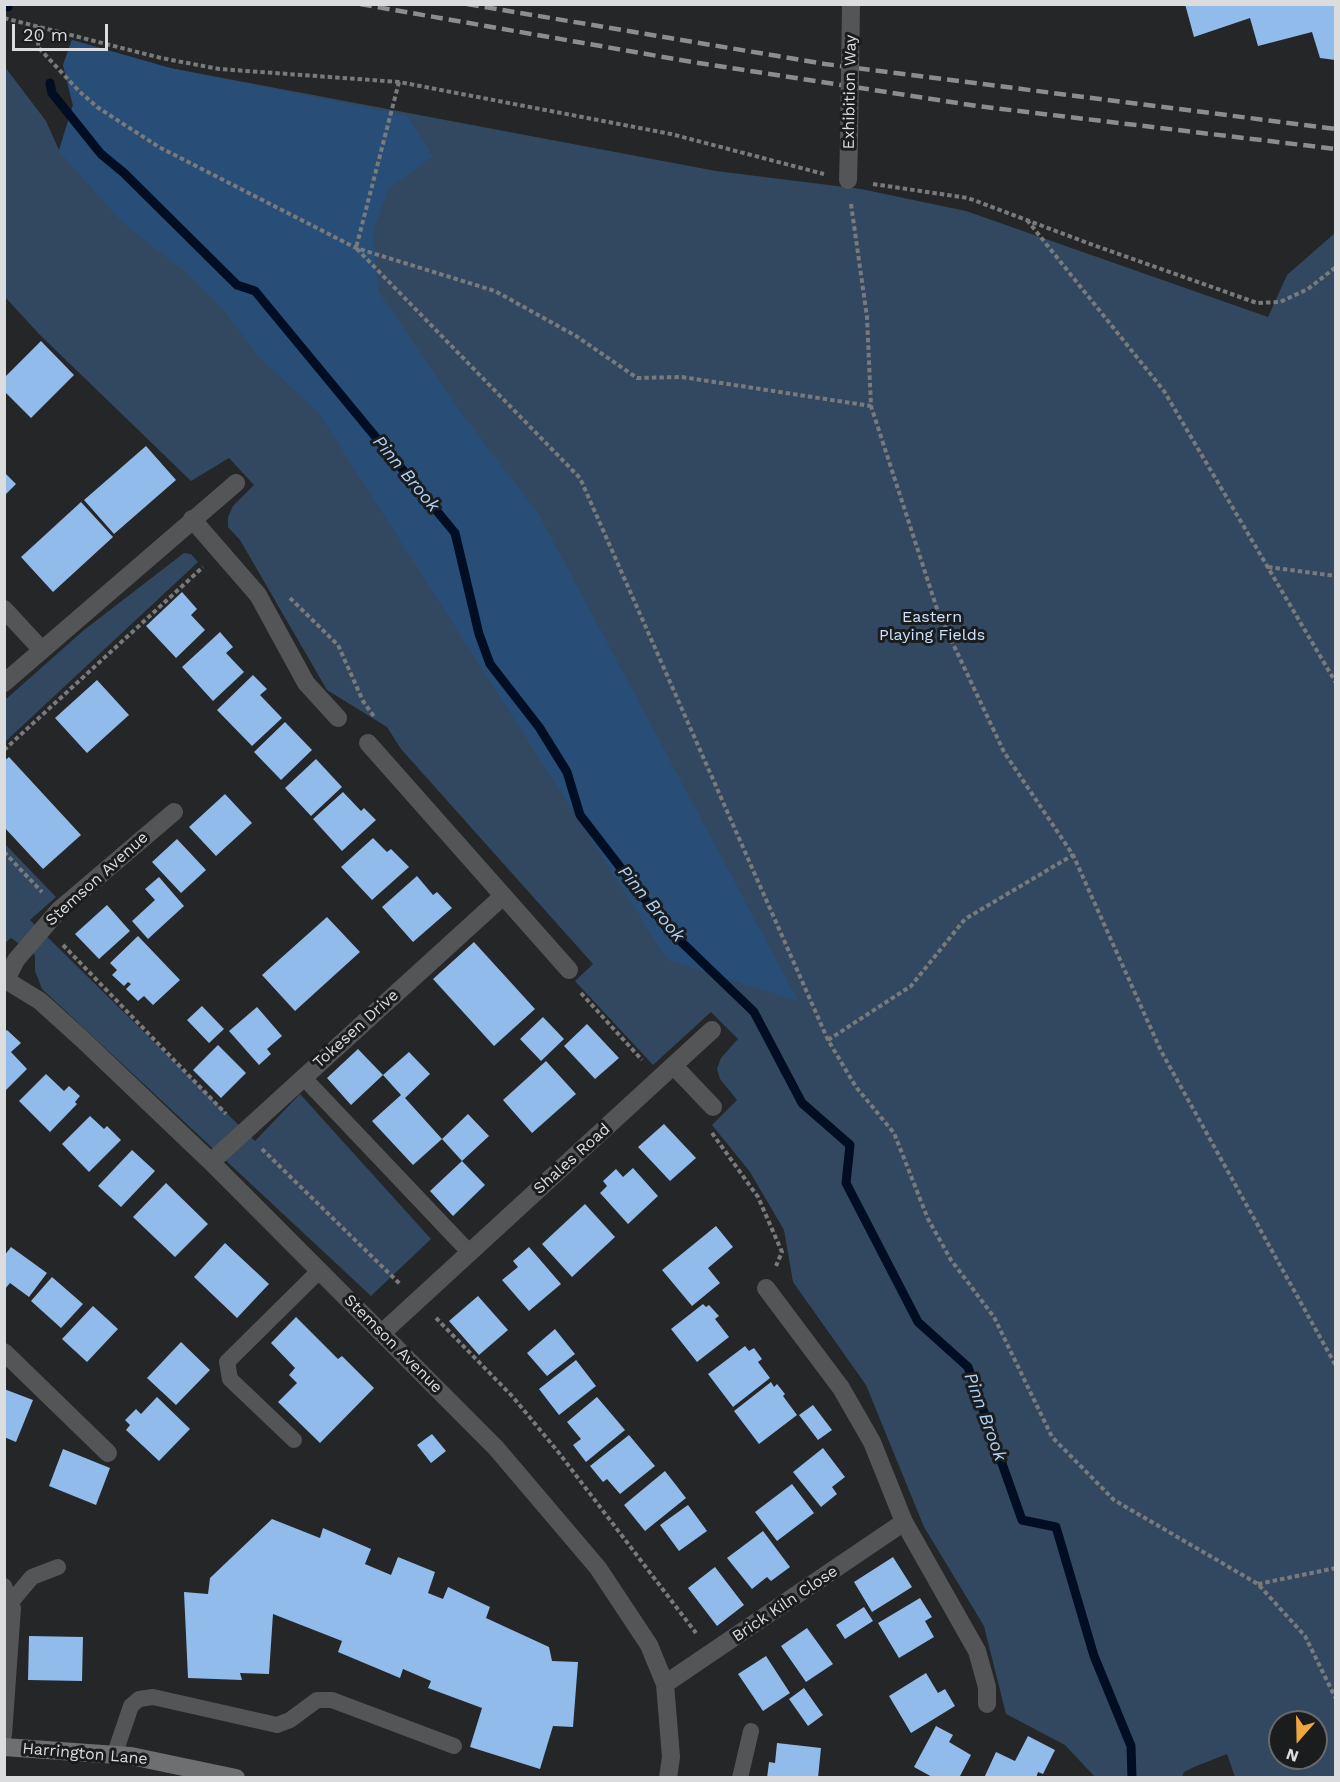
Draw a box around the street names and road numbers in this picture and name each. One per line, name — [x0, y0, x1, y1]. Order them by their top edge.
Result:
street label: Exhibition Way — [839, 34, 861, 150]
street label: Stemson Avenue — [42, 828, 152, 930]
street label: Tokesen Drive — [309, 986, 403, 1072]
street label: Shales Road — [530, 1120, 614, 1198]
street label: Stemson Avenue — [340, 1291, 446, 1397]
street label: Brick Kiln Close — [729, 1562, 841, 1646]
street label: Harrington Lane — [21, 1739, 149, 1769]

